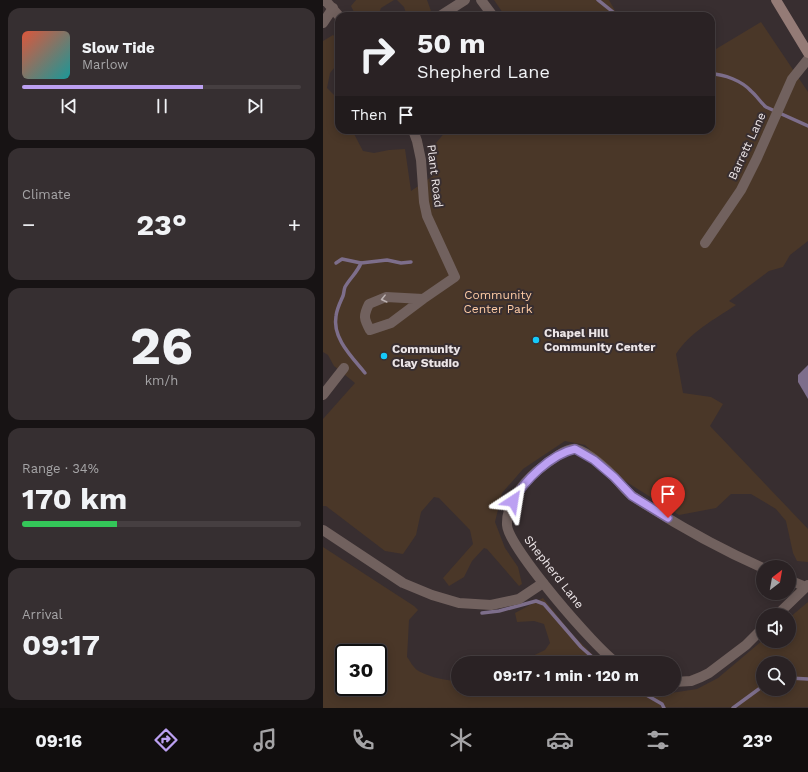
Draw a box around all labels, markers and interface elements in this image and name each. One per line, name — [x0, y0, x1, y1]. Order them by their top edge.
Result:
text: 50 m — [417, 27, 486, 60]
icon: right — [351, 28, 403, 80]
text: Slow Tide — [82, 39, 155, 57]
text: Marlow — [82, 57, 128, 72]
text: Shepherd Lane — [417, 61, 550, 82]
icon: previous — [58, 95, 80, 117]
icon: pause — [151, 95, 173, 117]
icon: next — [244, 95, 266, 117]
icon: arrive — [395, 104, 417, 126]
text: Then — [351, 106, 387, 124]
street label: Barrett Lane — [725, 110, 769, 182]
street label: Plant Road — [424, 144, 446, 208]
text: Climate — [22, 187, 71, 202]
text: 23° — [136, 207, 187, 242]
text: − — [22, 212, 35, 237]
text: + — [288, 212, 301, 237]
park label: Community Center Park — [464, 288, 533, 316]
one-way arrow — [381, 294, 388, 303]
text: 26 — [130, 316, 193, 377]
place label: Chapel Hill Community Center — [544, 326, 656, 354]
marker: Chapel Hill Community Center — [531, 335, 541, 345]
place label: Community Clay Studio — [392, 342, 461, 370]
marker: Community Clay Studio — [379, 351, 389, 361]
text: km/h — [145, 373, 178, 388]
text: Range · 34% — [22, 461, 99, 476]
pin — [651, 477, 685, 518]
position arrow — [492, 480, 534, 522]
text: 170 km — [22, 481, 127, 516]
icon: arrive — [657, 483, 679, 505]
street label: Shepherd Lane — [521, 533, 587, 611]
north arrow — [756, 560, 796, 600]
map controls — [756, 560, 796, 696]
text: Arrival — [22, 607, 63, 622]
button: sound — [756, 608, 796, 648]
text: 09:17 — [22, 627, 100, 662]
speed limit sign: 30 — [335, 644, 387, 696]
button: search — [756, 656, 796, 696]
text: 09:17 · 1 min · 120 m — [493, 667, 639, 685]
icon: directions — [152, 726, 180, 754]
icon: music — [251, 726, 279, 754]
icon: phone — [349, 726, 377, 754]
icon: climate — [447, 726, 475, 754]
icon: car — [546, 726, 574, 754]
icon: filters — [644, 726, 672, 754]
text: 09:16 — [35, 730, 82, 751]
text: 23° — [742, 730, 773, 751]

